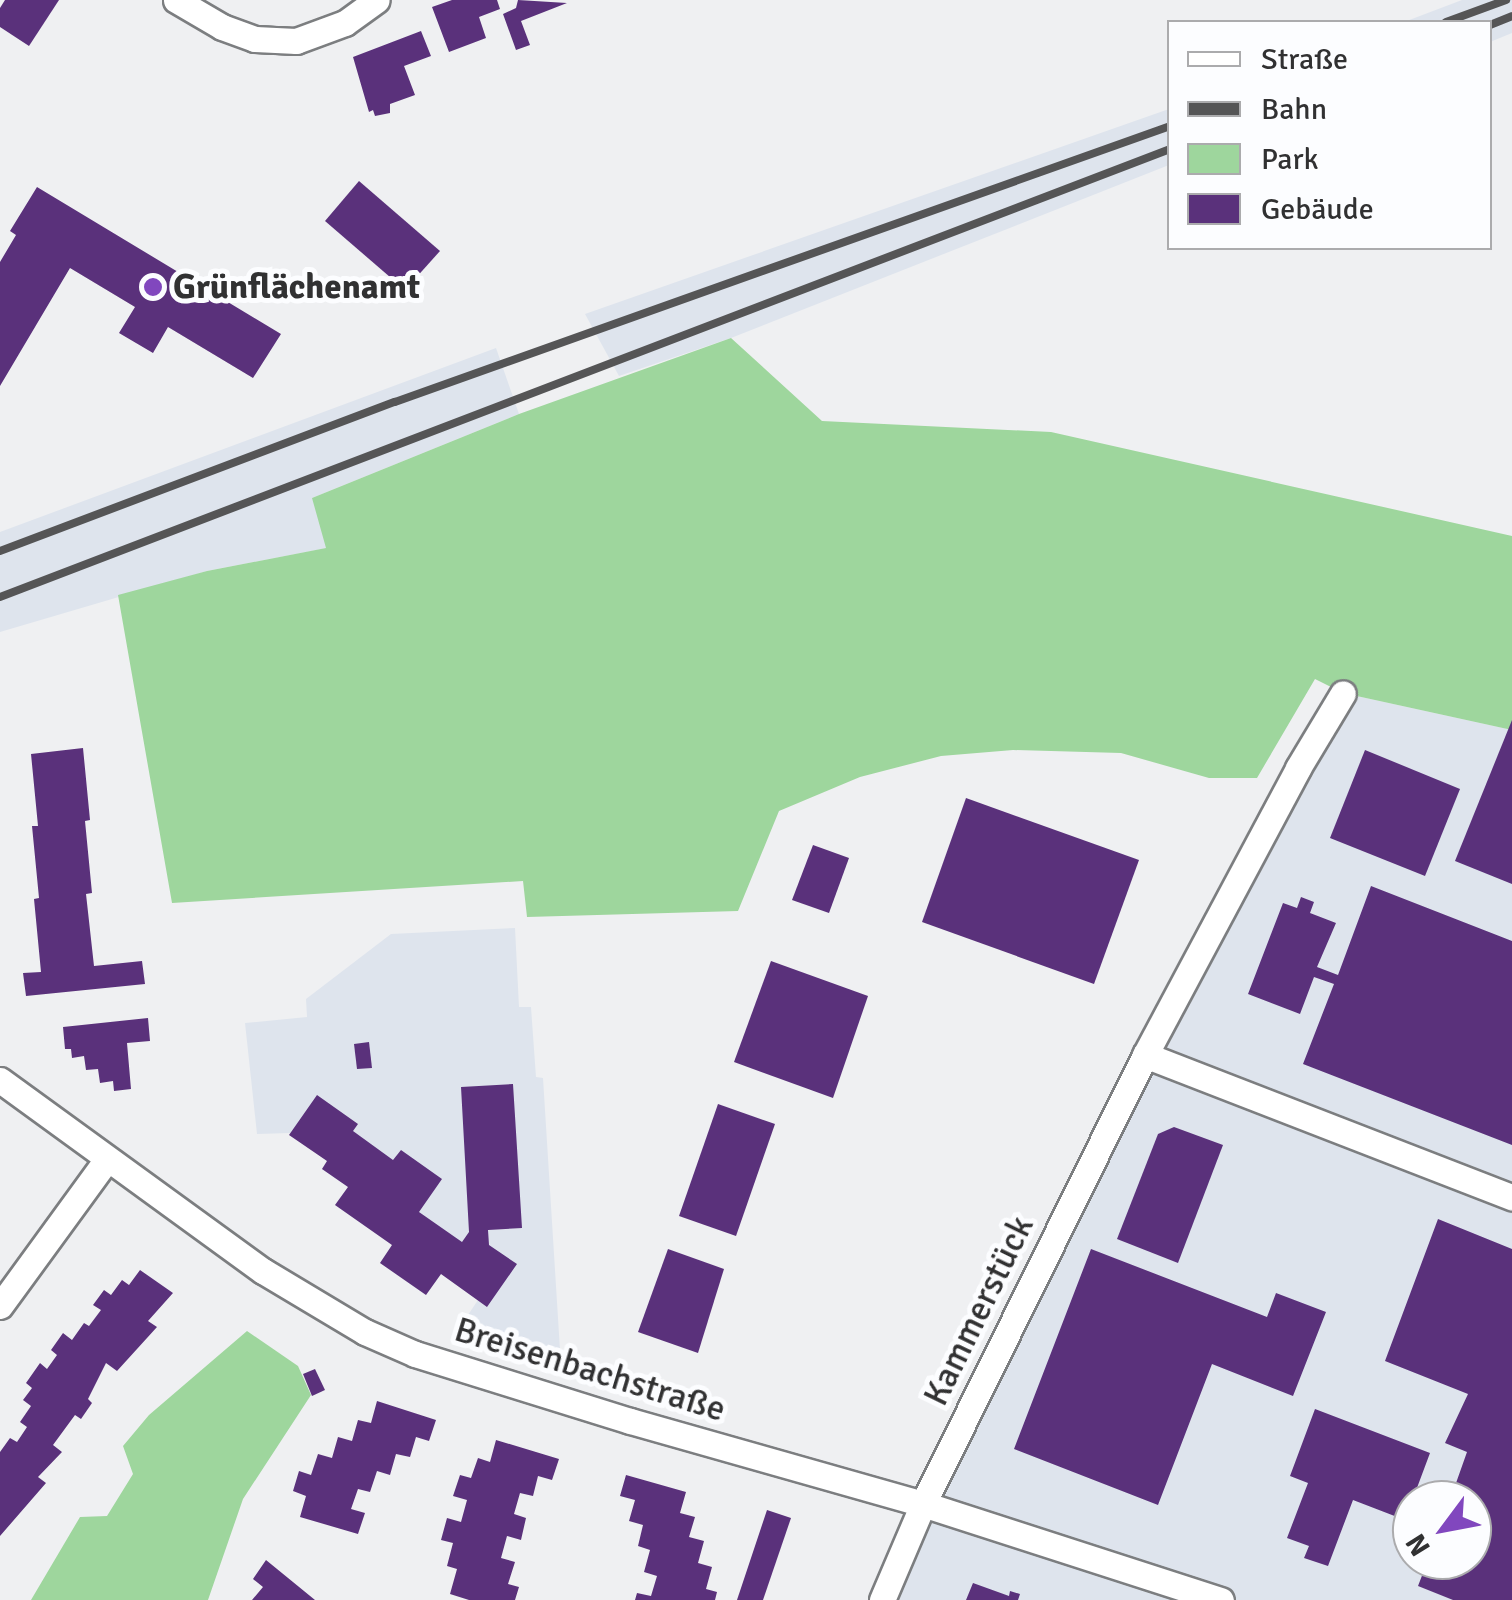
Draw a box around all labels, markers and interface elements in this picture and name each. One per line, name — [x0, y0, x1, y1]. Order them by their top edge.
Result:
legend — [1167, 20, 1492, 250]
text: Straße — [1261, 41, 1348, 78]
text: Bahn — [1261, 91, 1327, 128]
text: Park — [1261, 141, 1319, 178]
text: Gebäude — [1261, 191, 1374, 228]
place label: Grünflächenamt — [173, 266, 420, 308]
marker: Grünflächenamt — [142, 276, 164, 298]
street label: Kammerstück — [915, 1209, 1043, 1413]
street label: Breisenbachstraße — [450, 1309, 730, 1431]
north arrow — [1392, 1480, 1492, 1580]
text: N — [1399, 1528, 1438, 1562]

